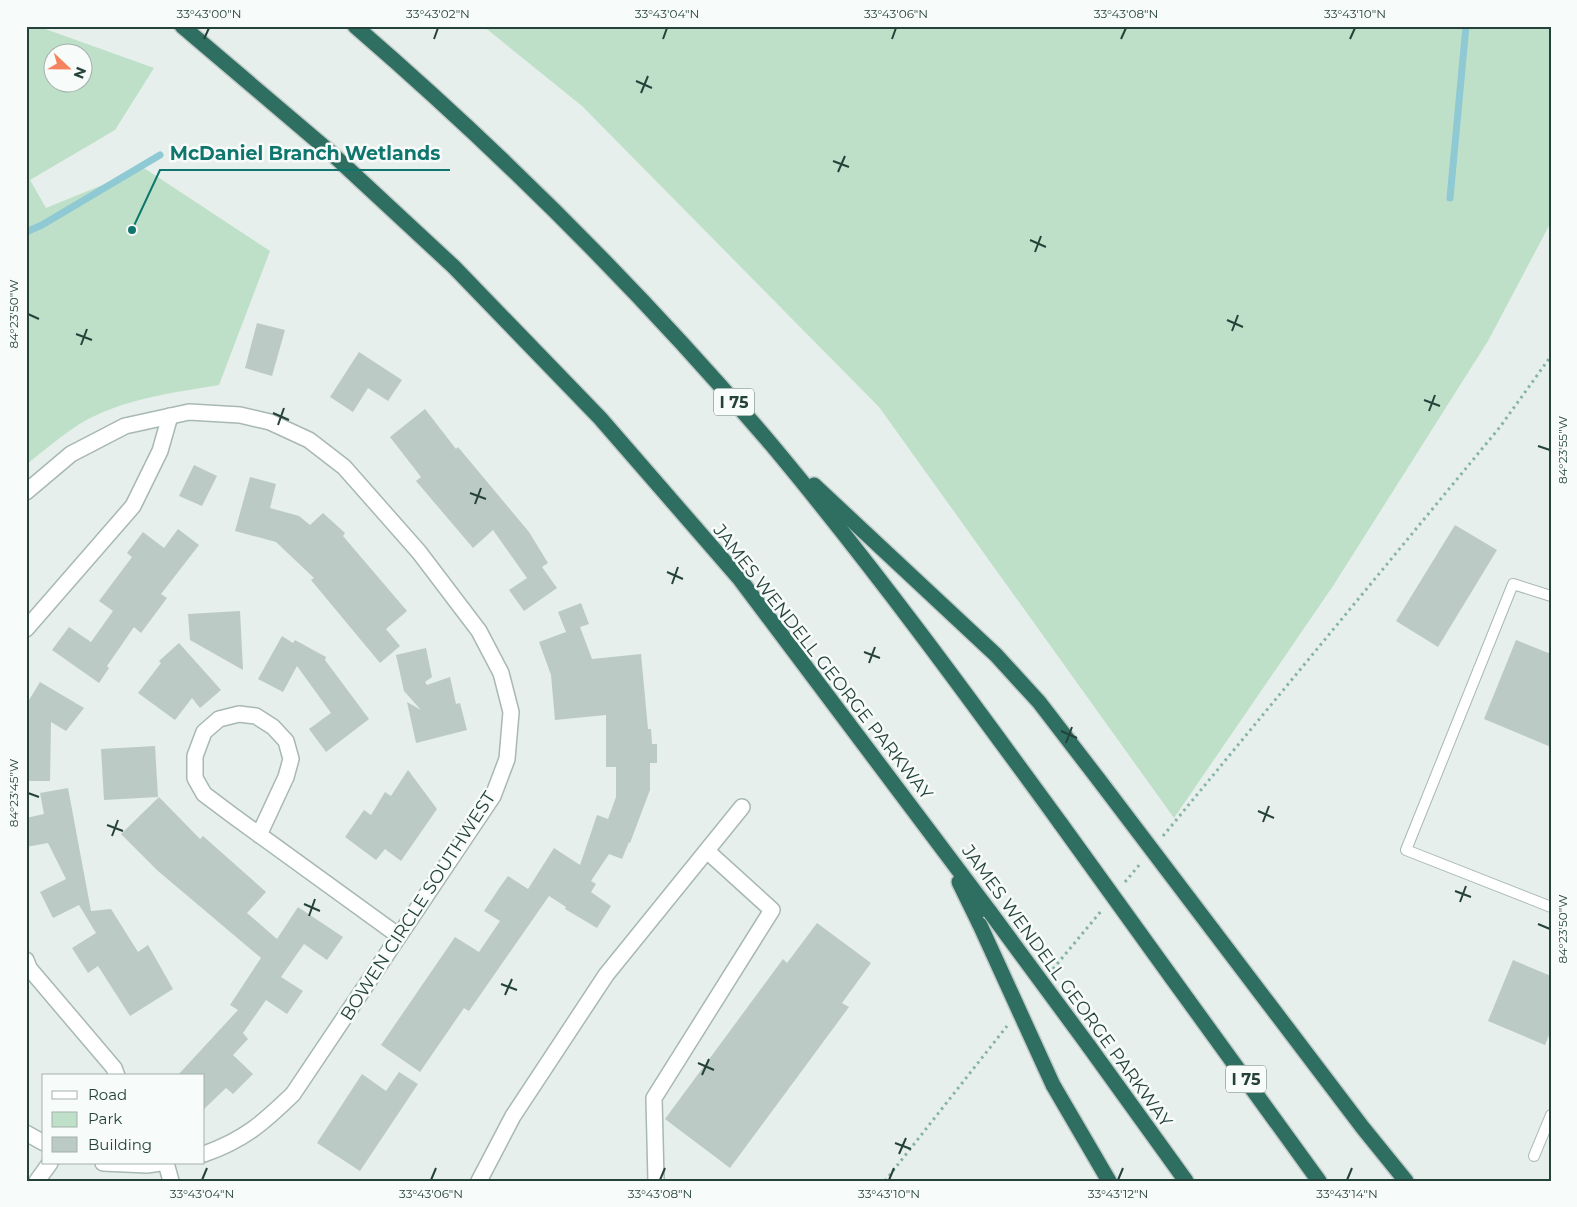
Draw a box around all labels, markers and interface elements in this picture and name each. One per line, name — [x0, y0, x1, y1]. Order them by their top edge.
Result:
text: 33°43'00"N — [177, 6, 241, 21]
text: 33°43'02"N — [406, 6, 470, 21]
text: 33°43'04"N — [635, 6, 699, 21]
text: 33°43'06"N — [864, 6, 928, 21]
text: 33°43'08"N — [1094, 6, 1158, 21]
text: 33°43'10"N — [1324, 6, 1386, 21]
north arrow — [42, 42, 92, 92]
text: N — [70, 64, 91, 81]
callout: McDaniel Branch Wetlands — [160, 136, 450, 170]
text: McDaniel Branch Wetlands — [170, 142, 440, 165]
text: 84°23'50"W — [6, 279, 21, 349]
road number: I 75 — [714, 388, 754, 416]
text: 84°23'55"W — [1555, 416, 1570, 484]
street label: JAMES WENDELL GEORGE PARKWAY — [708, 519, 938, 805]
text: 84°23'45"W — [6, 759, 21, 827]
street label: BOWEN CIRCLE SOUTHWEST — [336, 787, 501, 1025]
street label: JAMES WENDELL GEORGE PARKWAY — [957, 840, 1177, 1132]
text: 84°23'50"W — [1555, 894, 1570, 964]
road number: I 75 — [1226, 1066, 1266, 1092]
legend — [42, 1074, 205, 1164]
text: Road — [88, 1085, 127, 1104]
text: Park — [88, 1109, 122, 1128]
text: Building — [88, 1135, 152, 1154]
text: 33°43'04"N — [170, 1186, 234, 1201]
text: 33°43'06"N — [399, 1186, 463, 1201]
text: 33°43'08"N — [628, 1186, 692, 1201]
text: 33°43'10"N — [858, 1186, 920, 1201]
text: 33°43'12"N — [1088, 1186, 1148, 1201]
text: 33°43'14"N — [1316, 1186, 1378, 1201]

